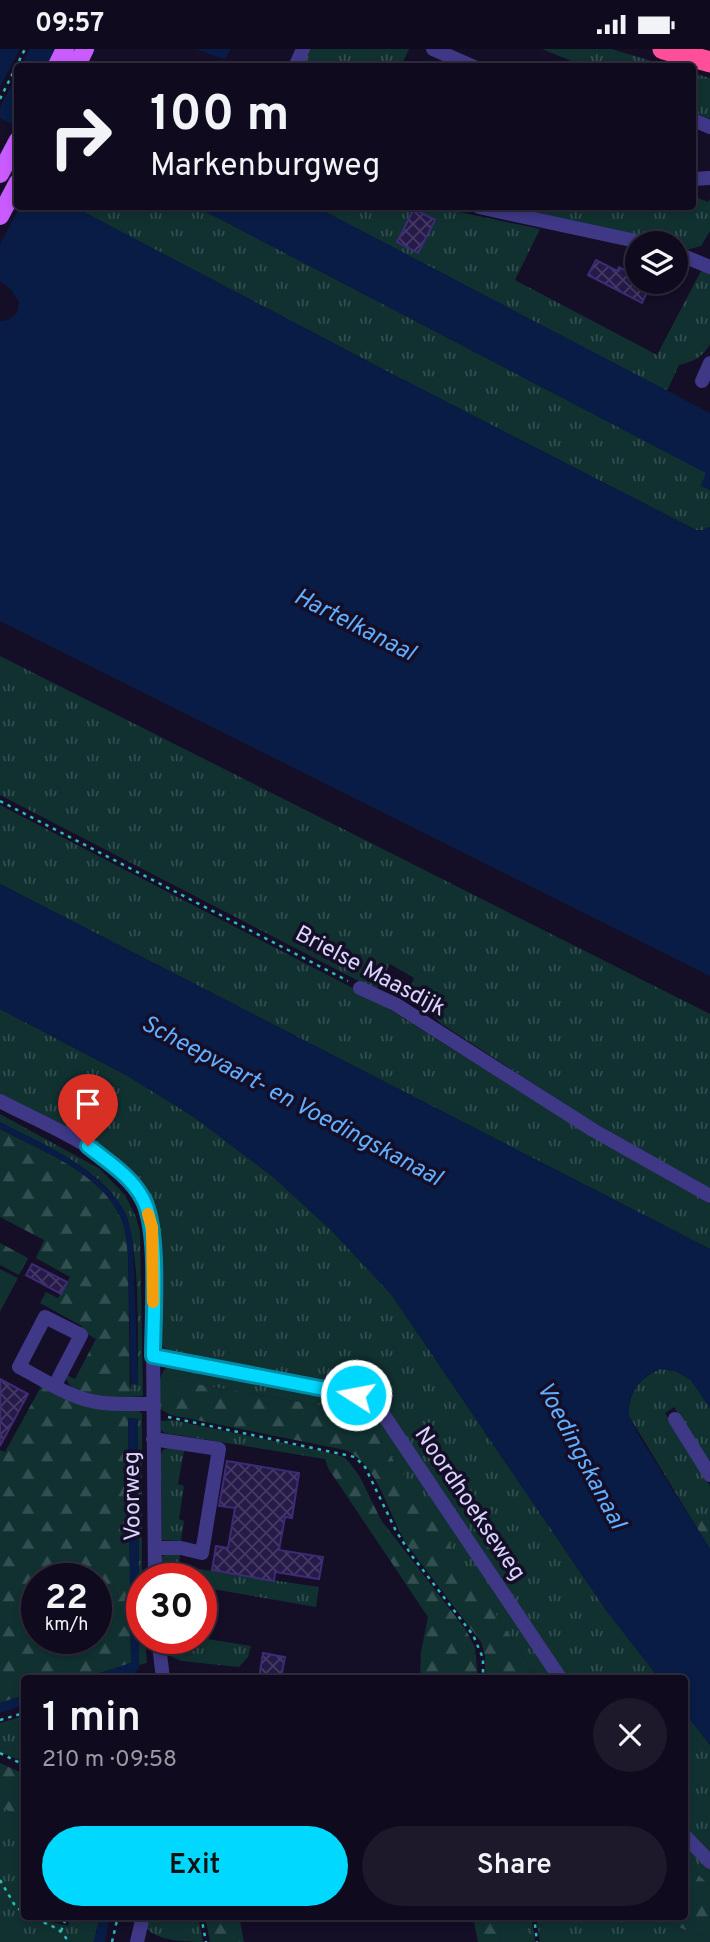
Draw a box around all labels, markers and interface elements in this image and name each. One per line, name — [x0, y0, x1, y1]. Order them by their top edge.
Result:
text: 09:57 — [35, 8, 104, 41]
text: 100 m — [150, 86, 289, 148]
icon: right — [35, 91, 126, 182]
text: Markenburgweg — [150, 147, 380, 187]
map controls — [625, 231, 688, 294]
button: layers — [625, 231, 688, 294]
water label: Hartelkanaal — [288, 582, 421, 670]
street label: Brielse Maasdijk — [289, 920, 450, 1024]
water label: Scheepvaart- en Voedingskanaal — [136, 1010, 448, 1195]
pin — [58, 1074, 118, 1146]
icon: arrive — [69, 1085, 107, 1123]
position arrow — [319, 1358, 393, 1432]
water label: Voedingskanaal — [529, 1377, 633, 1536]
street label: Noordhoekseweg — [407, 1422, 531, 1587]
street label: Voorweg — [118, 1451, 149, 1541]
speed limit sign: 30 — [126, 1563, 217, 1654]
text: 22 — [45, 1577, 88, 1621]
text: km/h — [45, 1614, 88, 1637]
text: 1 min — [42, 1693, 141, 1746]
button: close — [593, 1698, 667, 1772]
text: 210 m · 09:58 — [42, 1746, 177, 1775]
button: Exit — [42, 1826, 348, 1906]
button: Share — [362, 1826, 667, 1906]

